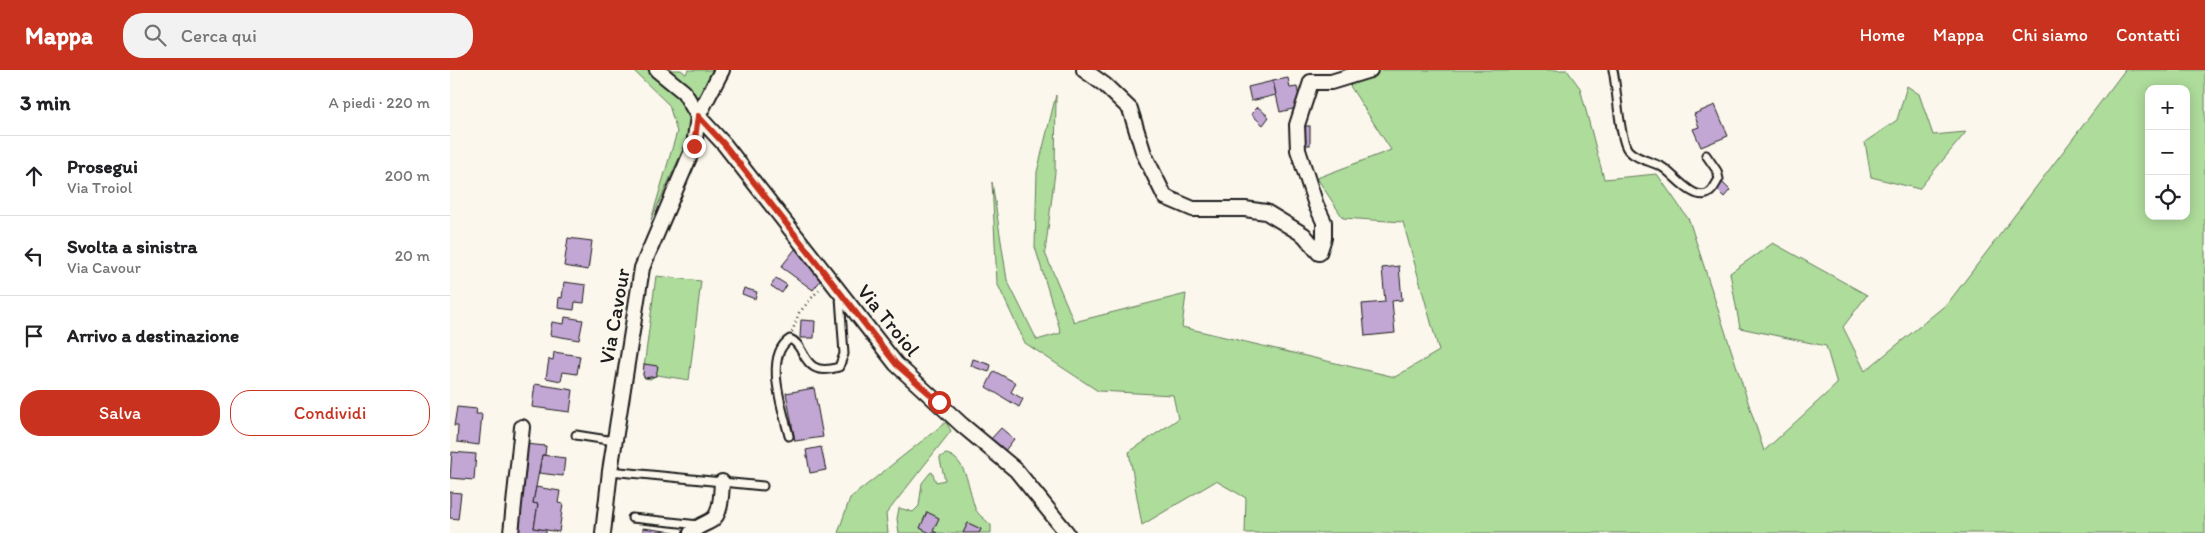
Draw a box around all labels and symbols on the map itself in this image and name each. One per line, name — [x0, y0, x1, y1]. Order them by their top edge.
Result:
route end — [683, 135, 706, 158]
street label: Via Cavour — [593, 266, 635, 366]
street label: Via Troiol — [852, 279, 926, 361]
route start — [928, 391, 951, 414]

